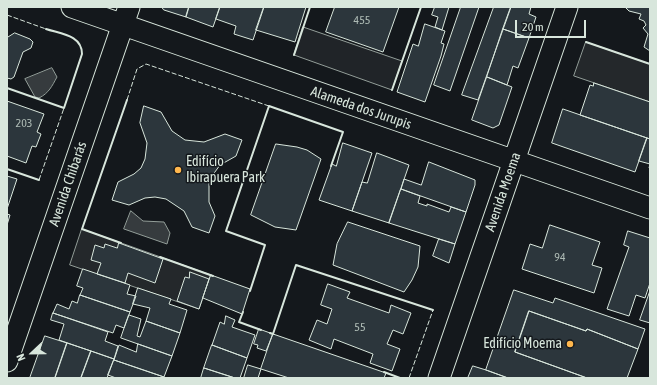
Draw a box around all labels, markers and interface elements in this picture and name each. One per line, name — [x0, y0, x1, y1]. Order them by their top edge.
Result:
scale bar — [517, 12, 588, 38]
house number: 455 — [354, 13, 370, 27]
text: 20 m — [522, 20, 544, 34]
street label: Alameda dos Jurupis — [308, 83, 414, 133]
house number: 203 — [16, 116, 32, 130]
street label: Avenida Chibarás — [46, 139, 90, 229]
street label: Avenida Moema — [482, 150, 524, 234]
place label: Edifício Ibirapuera Park — [186, 154, 265, 186]
marker: Edifício Ibirapuera Park — [173, 165, 183, 175]
house number: 94 — [554, 250, 566, 264]
house number: 55 — [354, 320, 366, 334]
north arrow — [12, 333, 52, 373]
place label: Edifício Moema — [483, 336, 562, 352]
marker: Edifício Moema — [565, 339, 575, 349]
text: N — [14, 352, 28, 363]

